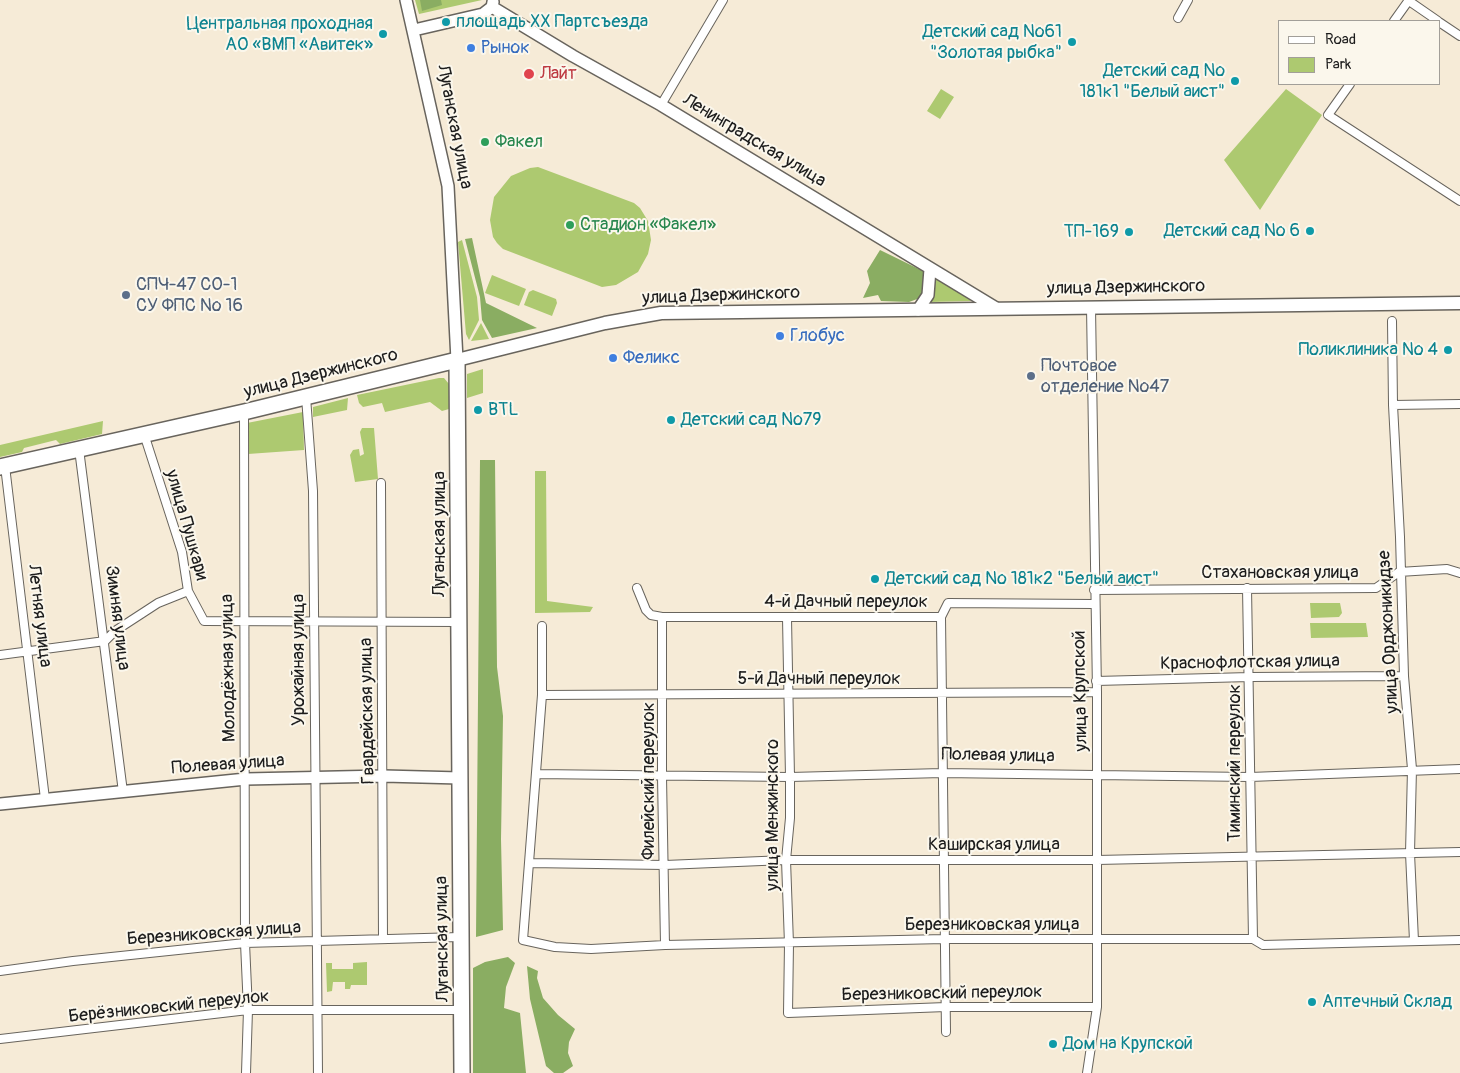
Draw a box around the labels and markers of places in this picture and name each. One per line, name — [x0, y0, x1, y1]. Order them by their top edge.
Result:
place label: площадь XX Партсъезда — [456, 11, 648, 33]
place label: Центральная проходная АО «ВМП «Авитек» — [186, 13, 373, 56]
marker: площадь XX Партсъезда — [440, 16, 452, 28]
place label: Детский сад №61 "Золотая рыбка" — [923, 21, 1062, 64]
marker: Центральная проходная АО «ВМП «Авитек» — [377, 28, 389, 40]
marker: Детский сад №61 "Золотая рыбка" — [1066, 36, 1078, 48]
place label: Рынок — [481, 37, 529, 59]
marker: Рынок — [465, 42, 477, 54]
place label: Детский сад № 181к1 "Белый аист" — [1080, 60, 1225, 102]
place label: Лайт — [540, 63, 577, 85]
marker: Лайт — [522, 67, 536, 81]
marker: Детский сад № 181к1 "Белый аист" — [1229, 75, 1241, 87]
place label: Факел — [495, 131, 543, 153]
marker: Факел — [479, 136, 491, 148]
place label: Стадион «Факел» — [580, 214, 716, 236]
marker: Стадион «Факел» — [564, 219, 576, 231]
place label: Детский сад № 6 — [1164, 220, 1300, 242]
place label: ТП-169 — [1064, 221, 1119, 243]
marker: Детский сад № 6 — [1304, 225, 1316, 237]
marker: ТП-169 — [1123, 226, 1135, 238]
place label: СПЧ-47 СО-1 СУ ФПС № 16 — [136, 274, 243, 316]
marker: СПЧ-47 СО-1 СУ ФПС № 16 — [120, 289, 132, 301]
place label: Глобус — [790, 325, 845, 347]
marker: Глобус — [774, 330, 786, 342]
place label: Поликлиника № 4 — [1299, 339, 1438, 361]
marker: Поликлиника № 4 — [1442, 344, 1454, 356]
place label: Феликс — [623, 347, 680, 369]
marker: Феликс — [607, 352, 619, 364]
place label: Почтовое отделение №47 — [1041, 355, 1169, 398]
marker: Почтовое отделение №47 — [1025, 370, 1037, 382]
place label: BTL — [488, 399, 518, 421]
marker: BTL — [472, 404, 484, 416]
place label: Детский сад №79 — [681, 409, 822, 431]
marker: Детский сад №79 — [665, 414, 677, 426]
place label: Детский сад № 181к2 "Белый аист" — [885, 568, 1159, 590]
marker: Детский сад № 181к2 "Белый аист" — [869, 573, 881, 585]
place label: Аптечный Склад — [1322, 991, 1452, 1013]
marker: Аптечный Склад — [1306, 996, 1318, 1008]
place label: Дом на Крупской — [1063, 1033, 1193, 1055]
marker: Дом на Крупской — [1047, 1038, 1059, 1050]

